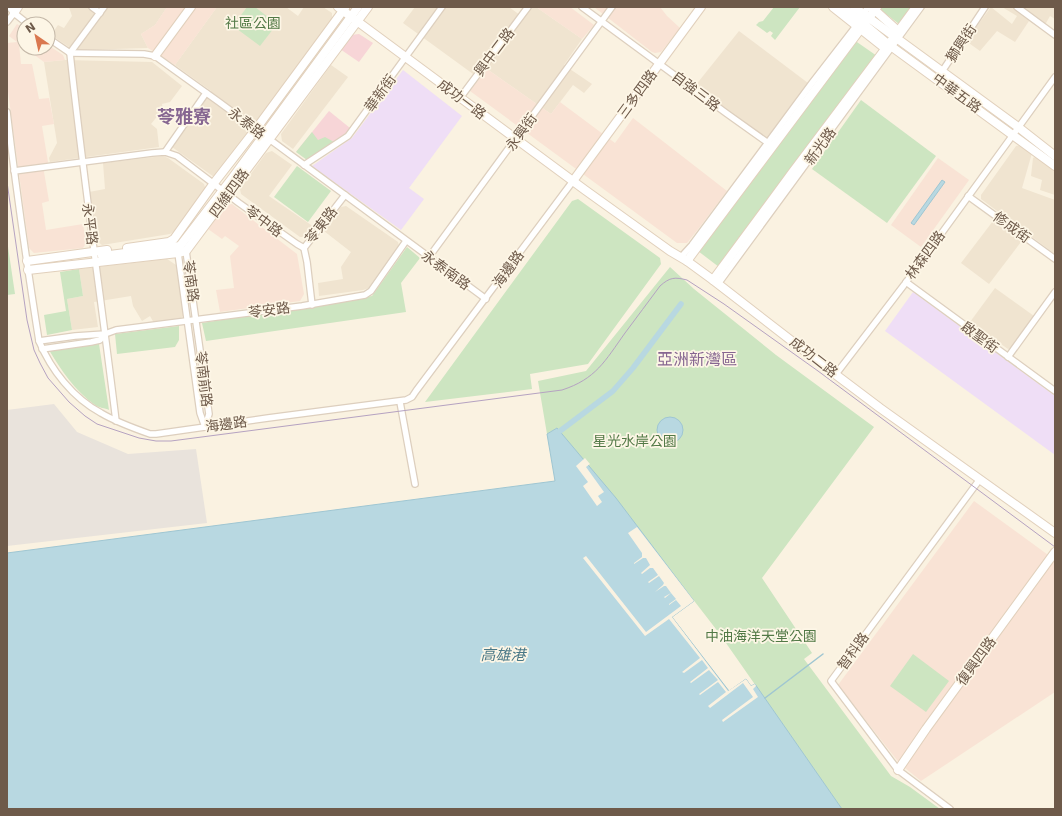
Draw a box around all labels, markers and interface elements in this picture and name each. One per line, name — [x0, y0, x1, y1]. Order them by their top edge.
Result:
park label: 社區公園 — [225, 15, 281, 31]
north arrow — [16, 16, 56, 56]
text: N — [23, 20, 38, 36]
street label: 獅興街 — [943, 21, 979, 65]
street label: 興中二路 — [471, 25, 517, 79]
street label: 三多四路 — [614, 67, 660, 121]
street label: 自強三路 — [669, 68, 723, 114]
street label: 中華五路 — [930, 70, 984, 116]
street label: 華新街 — [361, 71, 399, 115]
street label: 成功一路 — [435, 76, 489, 122]
street label: 永泰路 — [225, 104, 269, 142]
district label: 苓雅寮 — [157, 106, 211, 127]
street label: 永興街 — [502, 110, 540, 154]
street label: 新光路 — [801, 124, 839, 168]
street label: 四維四路 — [206, 166, 252, 220]
street label: 永平路 — [80, 202, 100, 246]
street label: 苓中路 — [242, 202, 286, 240]
street label: 苓東路 — [302, 204, 340, 246]
street label: 修成街 — [990, 208, 1034, 246]
street label: 林森四路 — [902, 228, 948, 282]
street label: 永泰南路 — [419, 247, 473, 293]
street label: 海邊路 — [489, 247, 527, 291]
street label: 苓南路 — [180, 259, 202, 303]
street label: 苓安路 — [247, 299, 291, 321]
street label: 啟聖街 — [958, 318, 1002, 356]
street label: 成功二路 — [787, 333, 841, 381]
street label: 苓南前路 — [193, 350, 215, 408]
district label: 亞洲新灣區 — [657, 350, 737, 369]
street label: 海邊路 — [204, 413, 248, 435]
park label: 星光水岸公園 — [593, 433, 677, 449]
park label: 中油海洋天堂公園 — [705, 628, 817, 644]
street label: 智科路 — [834, 629, 872, 673]
street label: 復興四路 — [953, 634, 999, 688]
water label: 高雄港 — [480, 646, 527, 664]

